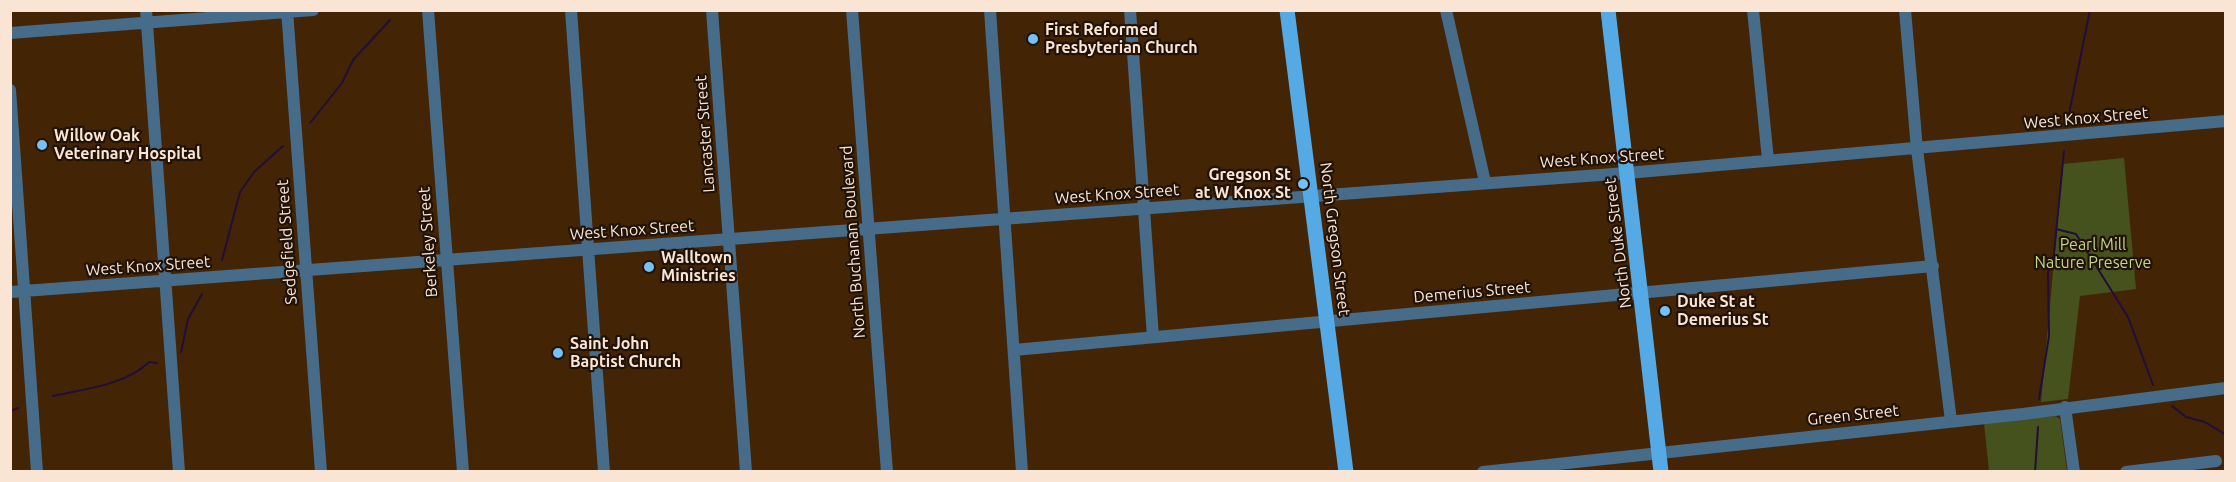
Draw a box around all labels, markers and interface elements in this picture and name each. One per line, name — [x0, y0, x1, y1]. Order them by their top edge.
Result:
place label: First Reformed Presbyterian Church — [1045, 20, 1198, 58]
marker: First Reformed Presbyterian Church — [1026, 32, 1040, 46]
street label: Lancaster Street — [691, 75, 719, 193]
street label: West Knox Street — [2023, 103, 2149, 133]
place label: Willow Oak Veterinary Hospital — [54, 126, 201, 164]
marker: Willow Oak Veterinary Hospital — [35, 138, 49, 152]
street label: West Knox Street — [1539, 144, 1665, 172]
street label: North Buchanan Boulevard — [837, 145, 869, 339]
street label: North Gregson Street — [1316, 161, 1354, 317]
place label: Gregson St at W Knox St — [1195, 165, 1291, 203]
marker: Gregson St at W Knox St — [1296, 177, 1310, 191]
street label: North Duke Street — [1600, 177, 1636, 309]
street label: Sedgefield Street — [273, 179, 301, 305]
street label: West Knox Street — [1054, 180, 1180, 208]
street label: Berkeley Street — [415, 186, 441, 298]
street label: West Knox Street — [569, 216, 695, 244]
park label: Pearl Mill Nature Preserve — [2035, 235, 2151, 273]
place label: Walltown Ministries — [661, 248, 736, 286]
street label: West Knox Street — [85, 252, 211, 280]
marker: Walltown Ministries — [642, 260, 656, 274]
street label: Demerius Street — [1413, 277, 1531, 307]
place label: Duke St at Demerius St — [1677, 292, 1769, 330]
marker: Duke St at Demerius St — [1658, 304, 1672, 318]
place label: Saint John Baptist Church — [570, 334, 681, 372]
marker: Saint John Baptist Church — [551, 346, 565, 360]
street label: Green Street — [1806, 401, 1900, 429]

